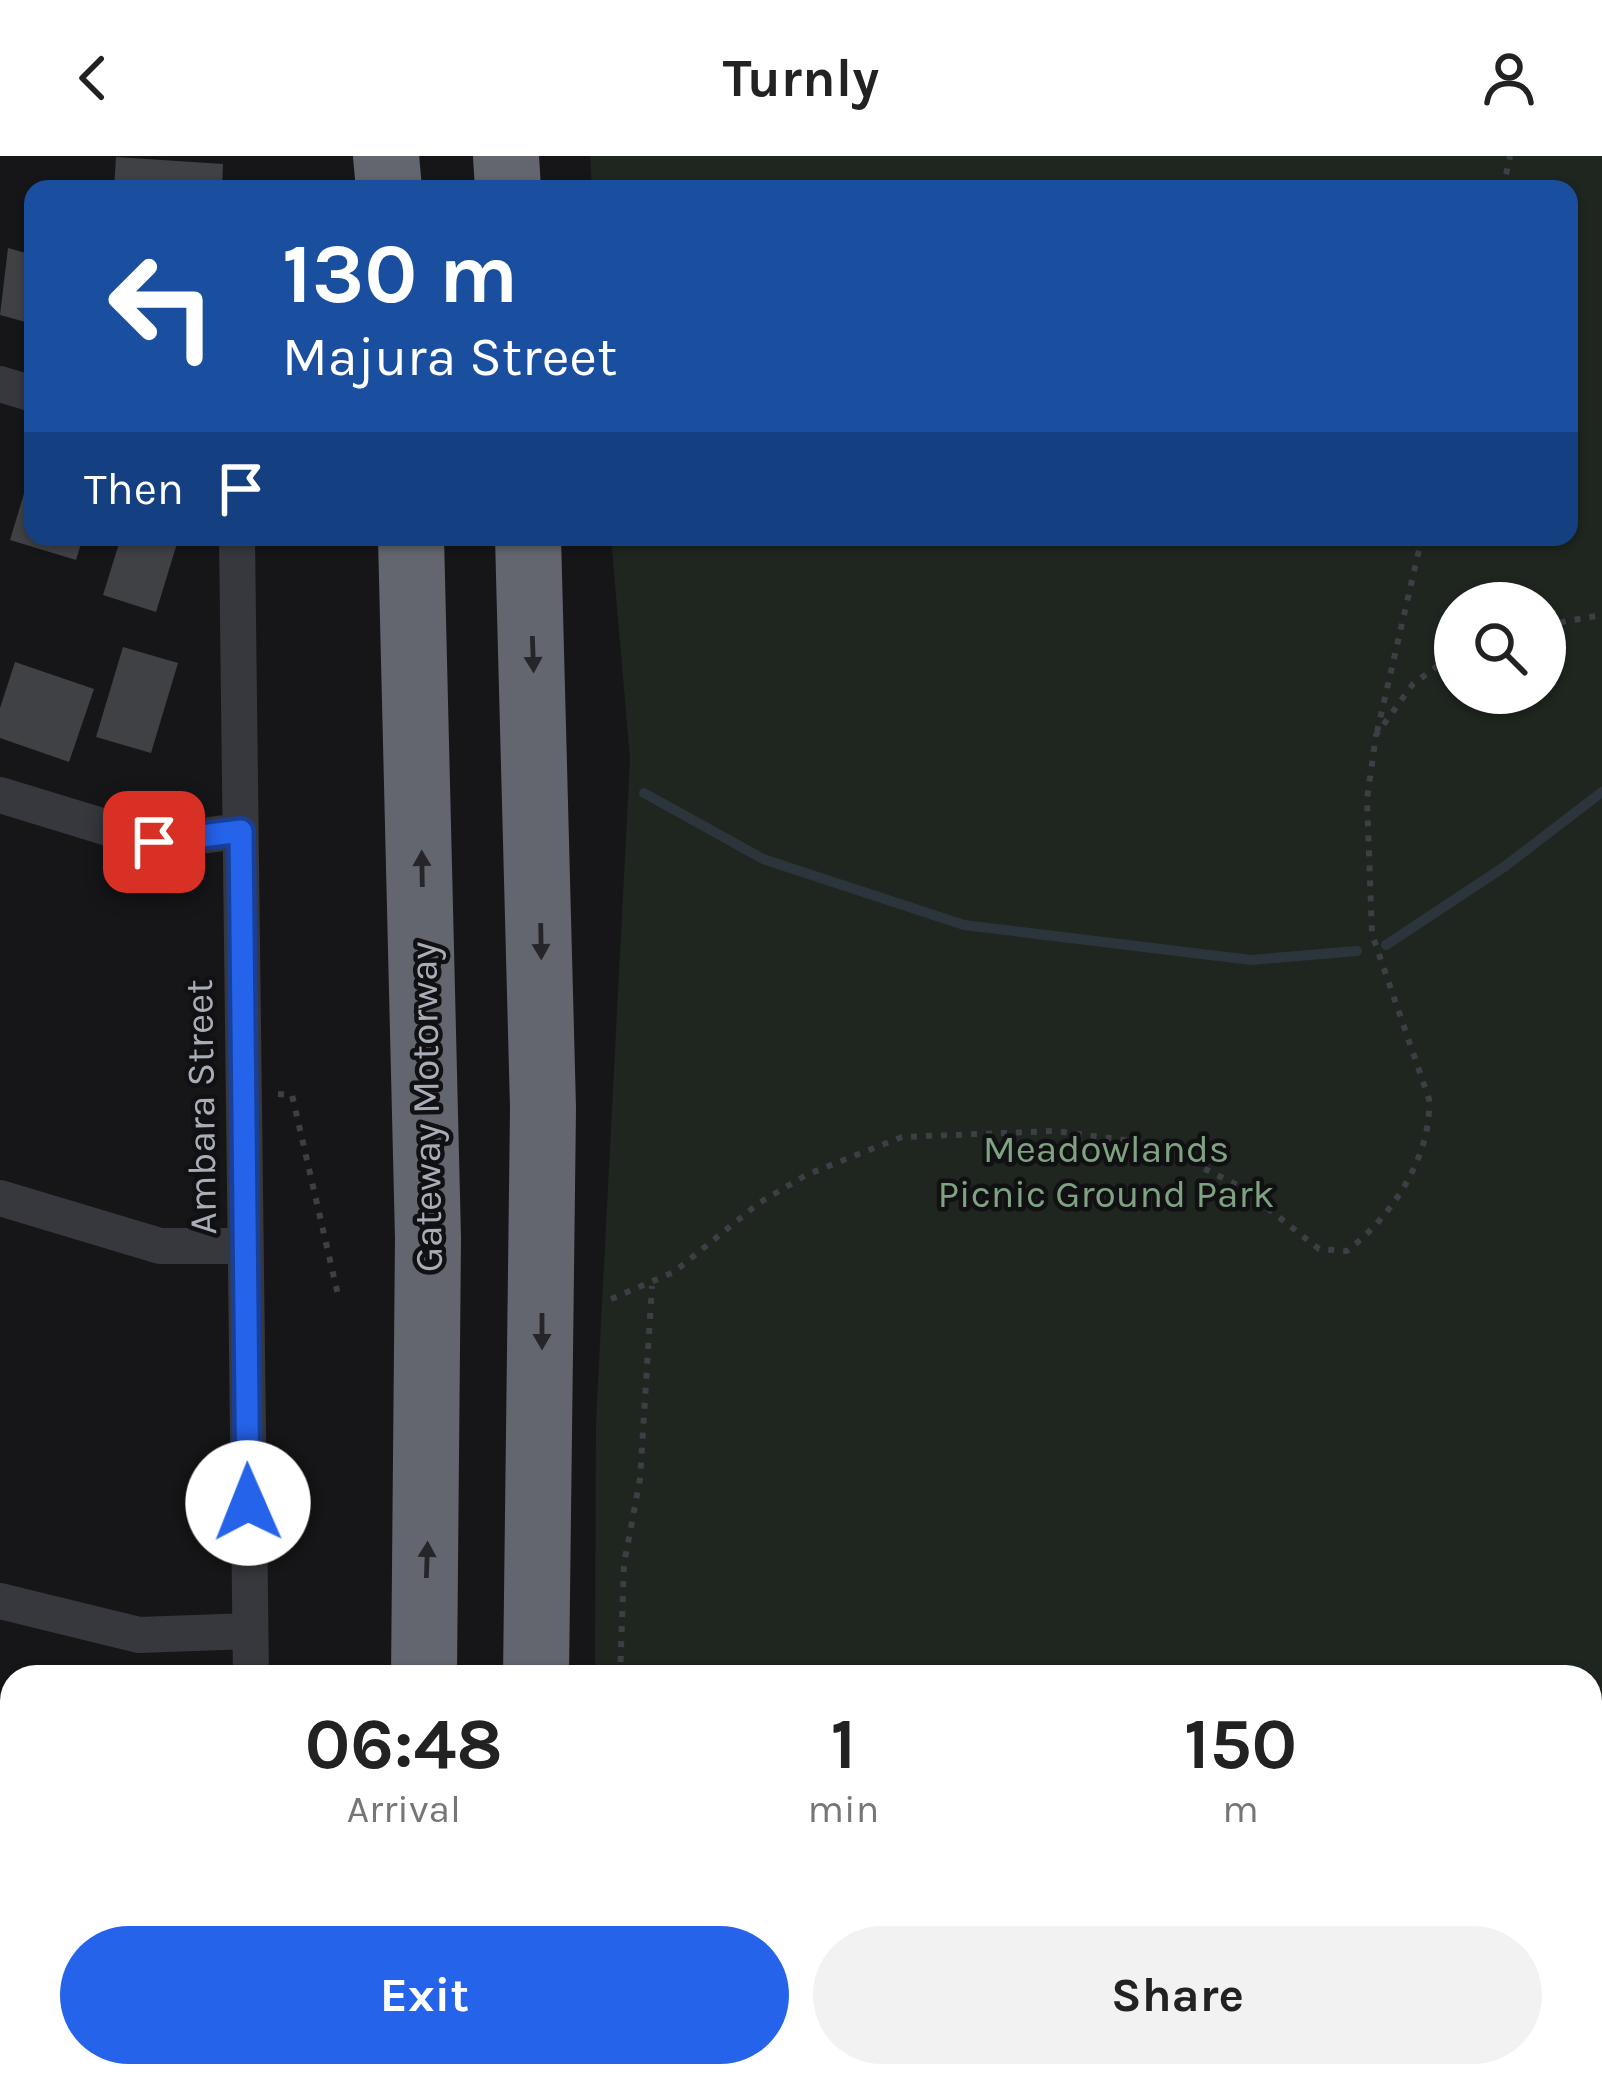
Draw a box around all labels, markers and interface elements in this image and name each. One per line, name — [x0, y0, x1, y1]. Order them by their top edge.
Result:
icon: back — [60, 45, 126, 111]
icon: person — [1476, 45, 1542, 111]
text: Turnly — [723, 46, 879, 110]
text: 130 m — [282, 225, 518, 323]
icon: left — [84, 228, 240, 384]
text: Majura Street — [282, 325, 617, 389]
icon: arrive — [208, 456, 274, 522]
text: Then — [84, 463, 184, 515]
map controls — [1434, 582, 1566, 714]
button: search — [1434, 582, 1566, 714]
one-way arrow — [524, 636, 543, 674]
pin — [103, 791, 205, 893]
icon: arrive — [121, 809, 187, 875]
one-way arrow — [412, 849, 431, 887]
one-way arrow — [531, 923, 550, 961]
street label: Gateway Motorway — [400, 941, 452, 1273]
street label: Ambara Street — [176, 979, 226, 1235]
park label: Meadowlands Picnic Ground Park — [937, 1126, 1275, 1217]
one-way arrow — [532, 1313, 552, 1351]
position arrow — [185, 1440, 311, 1566]
one-way arrow — [418, 1540, 437, 1578]
text: 06:48 — [305, 1702, 503, 1786]
text: 1 — [831, 1702, 856, 1786]
text: 150 — [1184, 1702, 1297, 1786]
text: Arrival — [347, 1786, 461, 1832]
text: min — [808, 1786, 879, 1832]
text: m — [1222, 1786, 1259, 1832]
button: Exit — [60, 1926, 789, 2064]
button: Share — [813, 1926, 1542, 2064]

